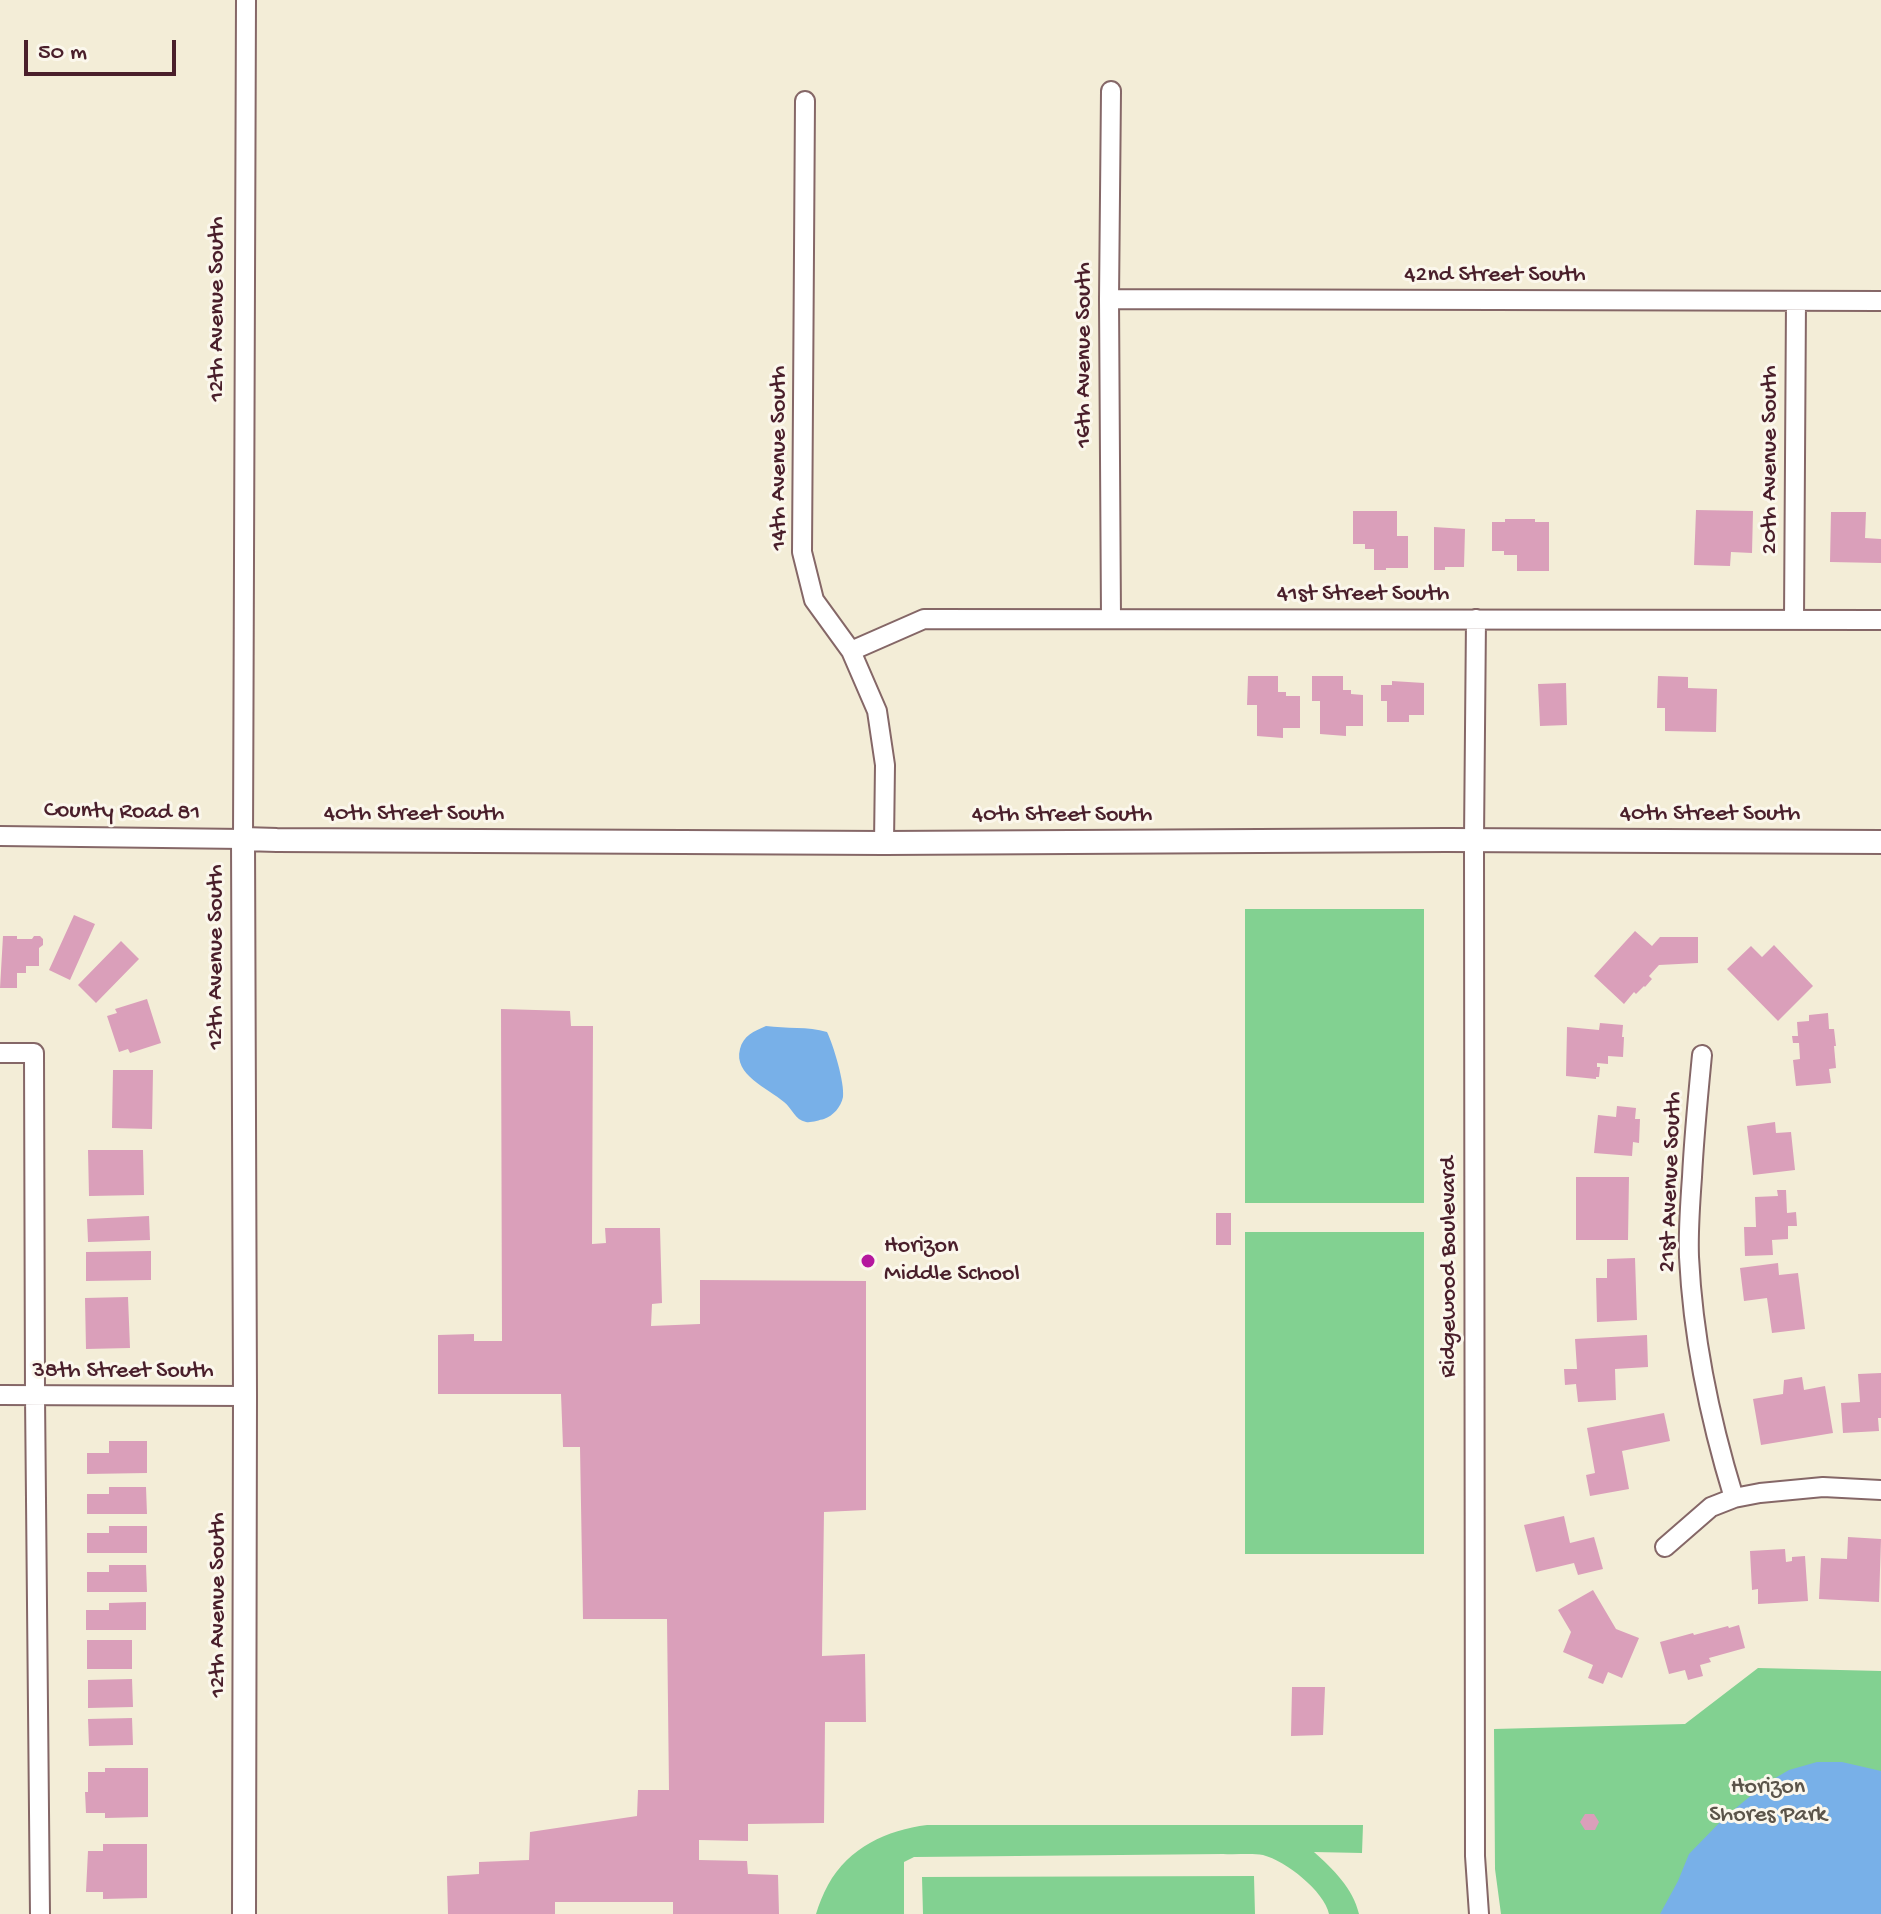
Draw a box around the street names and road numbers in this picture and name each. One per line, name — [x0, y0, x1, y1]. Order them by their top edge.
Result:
street label: 12th Avenue South — [204, 216, 232, 402]
street label: 16th Avenue South — [1071, 262, 1099, 448]
street label: 42nd Street South — [1404, 262, 1586, 290]
street label: 20th Avenue South — [1757, 365, 1785, 555]
street label: 14th Avenue South — [766, 366, 794, 550]
street label: 41st Street South — [1277, 581, 1449, 609]
street label: County Road 81 — [44, 797, 200, 829]
street label: 40th Street South — [324, 801, 504, 829]
street label: 40th Street South — [1620, 801, 1800, 829]
street label: 40th Street South — [972, 802, 1152, 830]
street label: 12th Avenue South — [203, 864, 231, 1050]
street label: 21st Avenue South — [1654, 1091, 1690, 1273]
street label: Ridgewood Boulevard — [1436, 1156, 1464, 1378]
street label: 38th Street South — [32, 1358, 214, 1386]
street label: 12th Avenue South — [205, 1512, 233, 1698]

